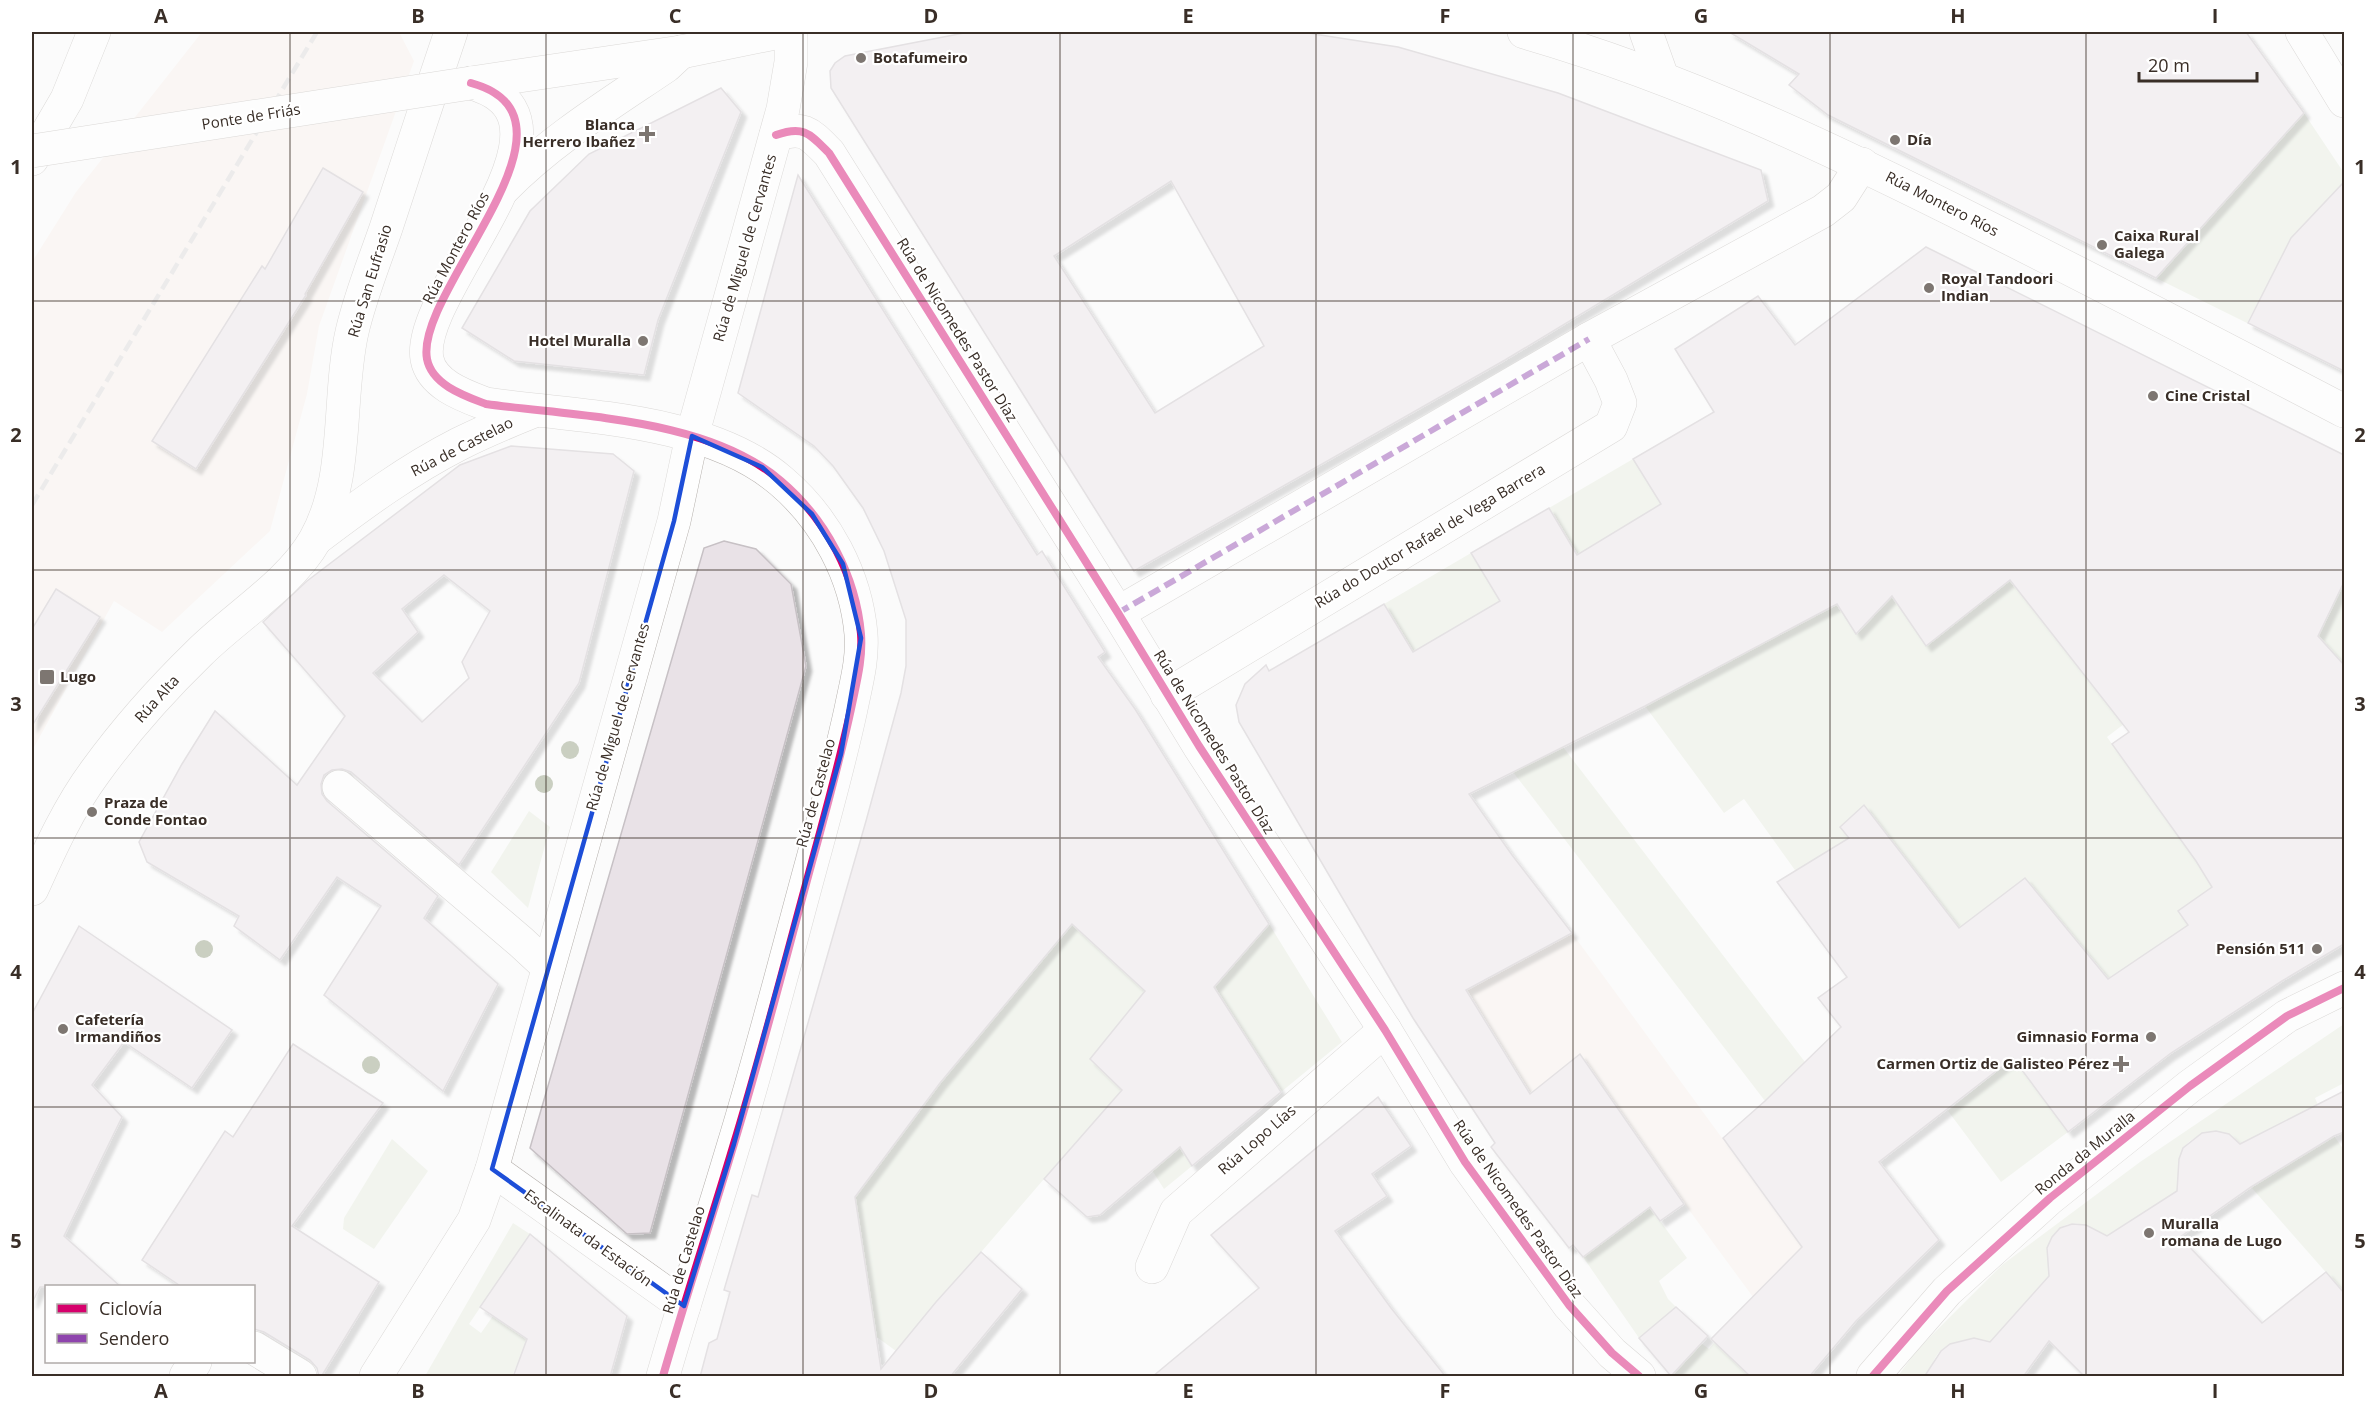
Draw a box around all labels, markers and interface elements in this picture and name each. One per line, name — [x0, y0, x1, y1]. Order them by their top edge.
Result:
text: A — [154, 2, 168, 29]
text: B — [411, 2, 425, 29]
text: C — [669, 2, 682, 29]
text: D — [924, 2, 938, 29]
text: E — [1182, 2, 1194, 29]
text: F — [1440, 2, 1450, 29]
text: G — [1694, 2, 1708, 29]
text: H — [1950, 2, 1966, 29]
text: I — [2212, 2, 2218, 29]
scale bar — [2139, 45, 2258, 83]
place label: Botafumeiro — [873, 47, 968, 67]
marker: Botafumeiro — [854, 51, 868, 65]
text: 20 m — [2148, 53, 2190, 77]
street label: Ponte de Friás — [200, 98, 302, 134]
place label: Blanca Herrero Ibañez — [523, 114, 635, 151]
marker: Blanca Herrero Ibañez — [640, 127, 654, 141]
place label: Día — [1907, 129, 1932, 149]
marker: Día — [1888, 133, 1902, 147]
street label: Rúa de Miguel de Cervantes — [708, 152, 780, 344]
text: 1 — [10, 153, 22, 180]
text: 1 — [2354, 153, 2366, 180]
street label: Rúa Montero Ríos — [1882, 166, 2002, 240]
street label: Rúa Montero Ríos — [417, 188, 493, 307]
street label: Rúa San Eufrasio — [342, 222, 396, 340]
place label: Caixa Rural Galega — [2114, 225, 2199, 262]
street label: Rúa de Nicomedes Pastor Díaz — [893, 234, 1023, 425]
marker: Caixa Rural Galega — [2095, 238, 2109, 252]
place label: Royal Tandoori Indian — [1941, 268, 2053, 305]
marker: Royal Tandoori Indian — [1922, 281, 1936, 295]
place label: Hotel Muralla — [528, 330, 631, 350]
marker: Hotel Muralla — [636, 334, 650, 348]
place label: Cine Cristal — [2165, 385, 2250, 405]
marker: Cine Cristal — [2146, 389, 2160, 403]
street label: Rúa de Castelao — [407, 412, 516, 480]
text: 2 — [10, 421, 22, 448]
text: 2 — [2354, 421, 2366, 448]
street label: Rúa do Doutor Rafael de Vega Barrera — [1310, 458, 1549, 612]
street label: Rúa de Miguel de Cervantes — [581, 621, 653, 813]
street label: Rúa de Nicomedes Pastor Díaz — [1150, 646, 1280, 837]
place label: Lugo — [60, 666, 96, 686]
marker: Lugo — [38, 668, 56, 686]
street label: Rúa Alta — [130, 670, 183, 726]
text: 3 — [10, 690, 22, 717]
text: 3 — [2354, 690, 2366, 717]
street label: Rúa de Castelao — [791, 736, 839, 849]
place label: Praza de Conde Fontao — [104, 792, 207, 829]
marker: Praza de Conde Fontao — [85, 805, 99, 819]
place label: Pensión 511 — [2216, 938, 2305, 958]
marker: Pensión 511 — [2310, 942, 2324, 956]
text: 4 — [10, 958, 22, 985]
text: 4 — [2354, 958, 2366, 985]
place label: Cafetería Irmandiños — [75, 1009, 161, 1046]
marker: Cafetería Irmandiños — [56, 1022, 70, 1036]
place label: Gimnasio Forma — [2017, 1026, 2139, 1046]
marker: Gimnasio Forma — [2144, 1030, 2158, 1044]
place label: Carmen Ortiz de Galisteo Pérez — [1877, 1053, 2109, 1073]
marker: Carmen Ortiz de Galisteo Pérez — [2114, 1057, 2128, 1071]
street label: Rúa Lopo Lías — [1213, 1100, 1299, 1179]
street label: Ronda da Muralla — [2030, 1106, 2139, 1199]
street label: Rúa de Nicomedes Pastor Díaz — [1449, 1115, 1588, 1302]
street label: Escalinata da Estación — [521, 1184, 657, 1290]
street label: Rúa de Castelao — [657, 1203, 709, 1316]
place label: Muralla romana de Lugo — [2161, 1213, 2282, 1250]
marker: Muralla romana de Lugo — [2142, 1226, 2156, 1240]
text: 5 — [10, 1227, 22, 1254]
text: 5 — [2354, 1227, 2366, 1254]
legend — [45, 1285, 255, 1363]
text: Ciclovía — [99, 1296, 162, 1320]
text: Sendero — [99, 1326, 169, 1350]
text: A — [154, 1377, 168, 1404]
text: B — [411, 1377, 425, 1404]
text: C — [669, 1377, 682, 1404]
text: D — [924, 1377, 938, 1404]
text: E — [1182, 1377, 1194, 1404]
text: F — [1440, 1377, 1450, 1404]
text: G — [1694, 1377, 1708, 1404]
text: H — [1950, 1377, 1966, 1404]
text: I — [2212, 1377, 2218, 1404]

